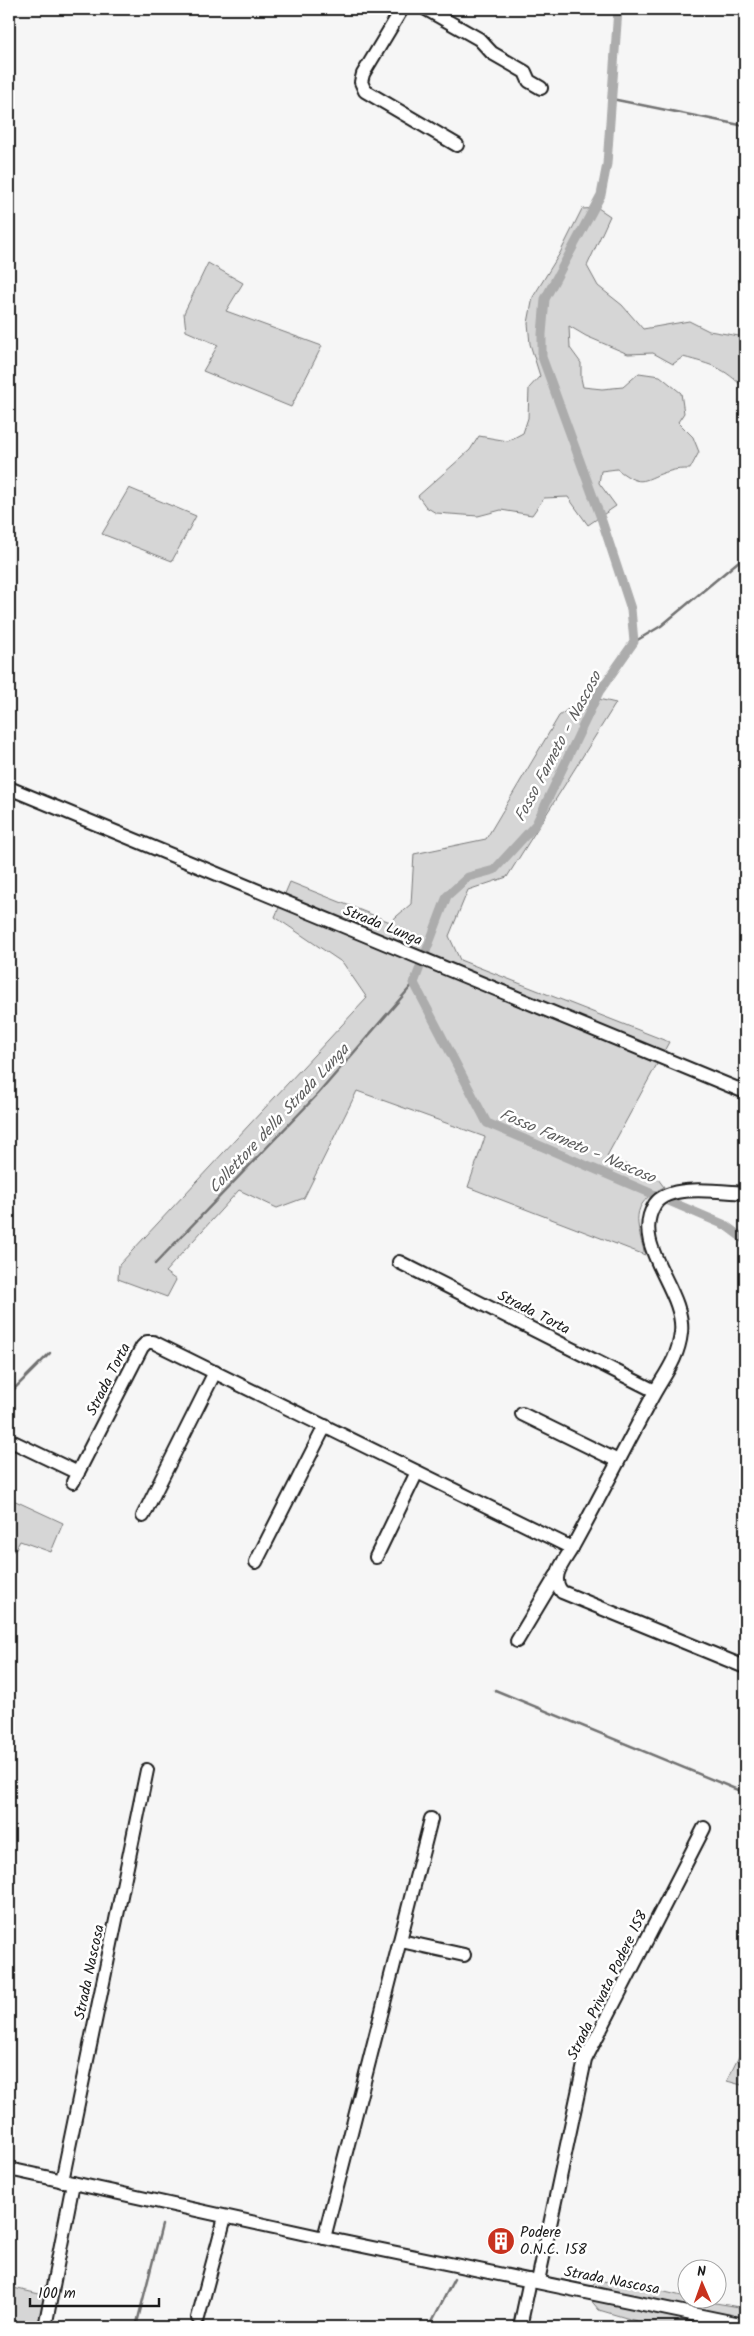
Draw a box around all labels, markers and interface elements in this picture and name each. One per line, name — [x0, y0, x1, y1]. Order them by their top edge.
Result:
water label: Fosso Farneto - Nascoso — [508, 666, 609, 826]
street label: Strada Lunga — [339, 899, 426, 953]
water label: Collettore della Strada Lunga — [203, 1037, 356, 1200]
water label: Fosso Farneto - Nascoso — [496, 1102, 661, 1191]
street label: Strada Torta — [493, 1284, 574, 1342]
street label: Strada Torta — [80, 1339, 138, 1420]
street label: Strada Privata Podere 158 — [561, 1906, 655, 2064]
street label: Strada Nascosa — [68, 1922, 112, 2022]
place label: Podere O.N.C. 158 — [520, 2221, 588, 2262]
building icon: Podere O.N.C. 158 — [486, 2226, 516, 2256]
north arrow — [676, 2258, 726, 2308]
street label: Strada Nascosa — [562, 2260, 662, 2302]
text: N — [697, 2261, 707, 2283]
scale bar — [30, 2276, 159, 2308]
text: 100 m — [38, 2282, 76, 2306]

